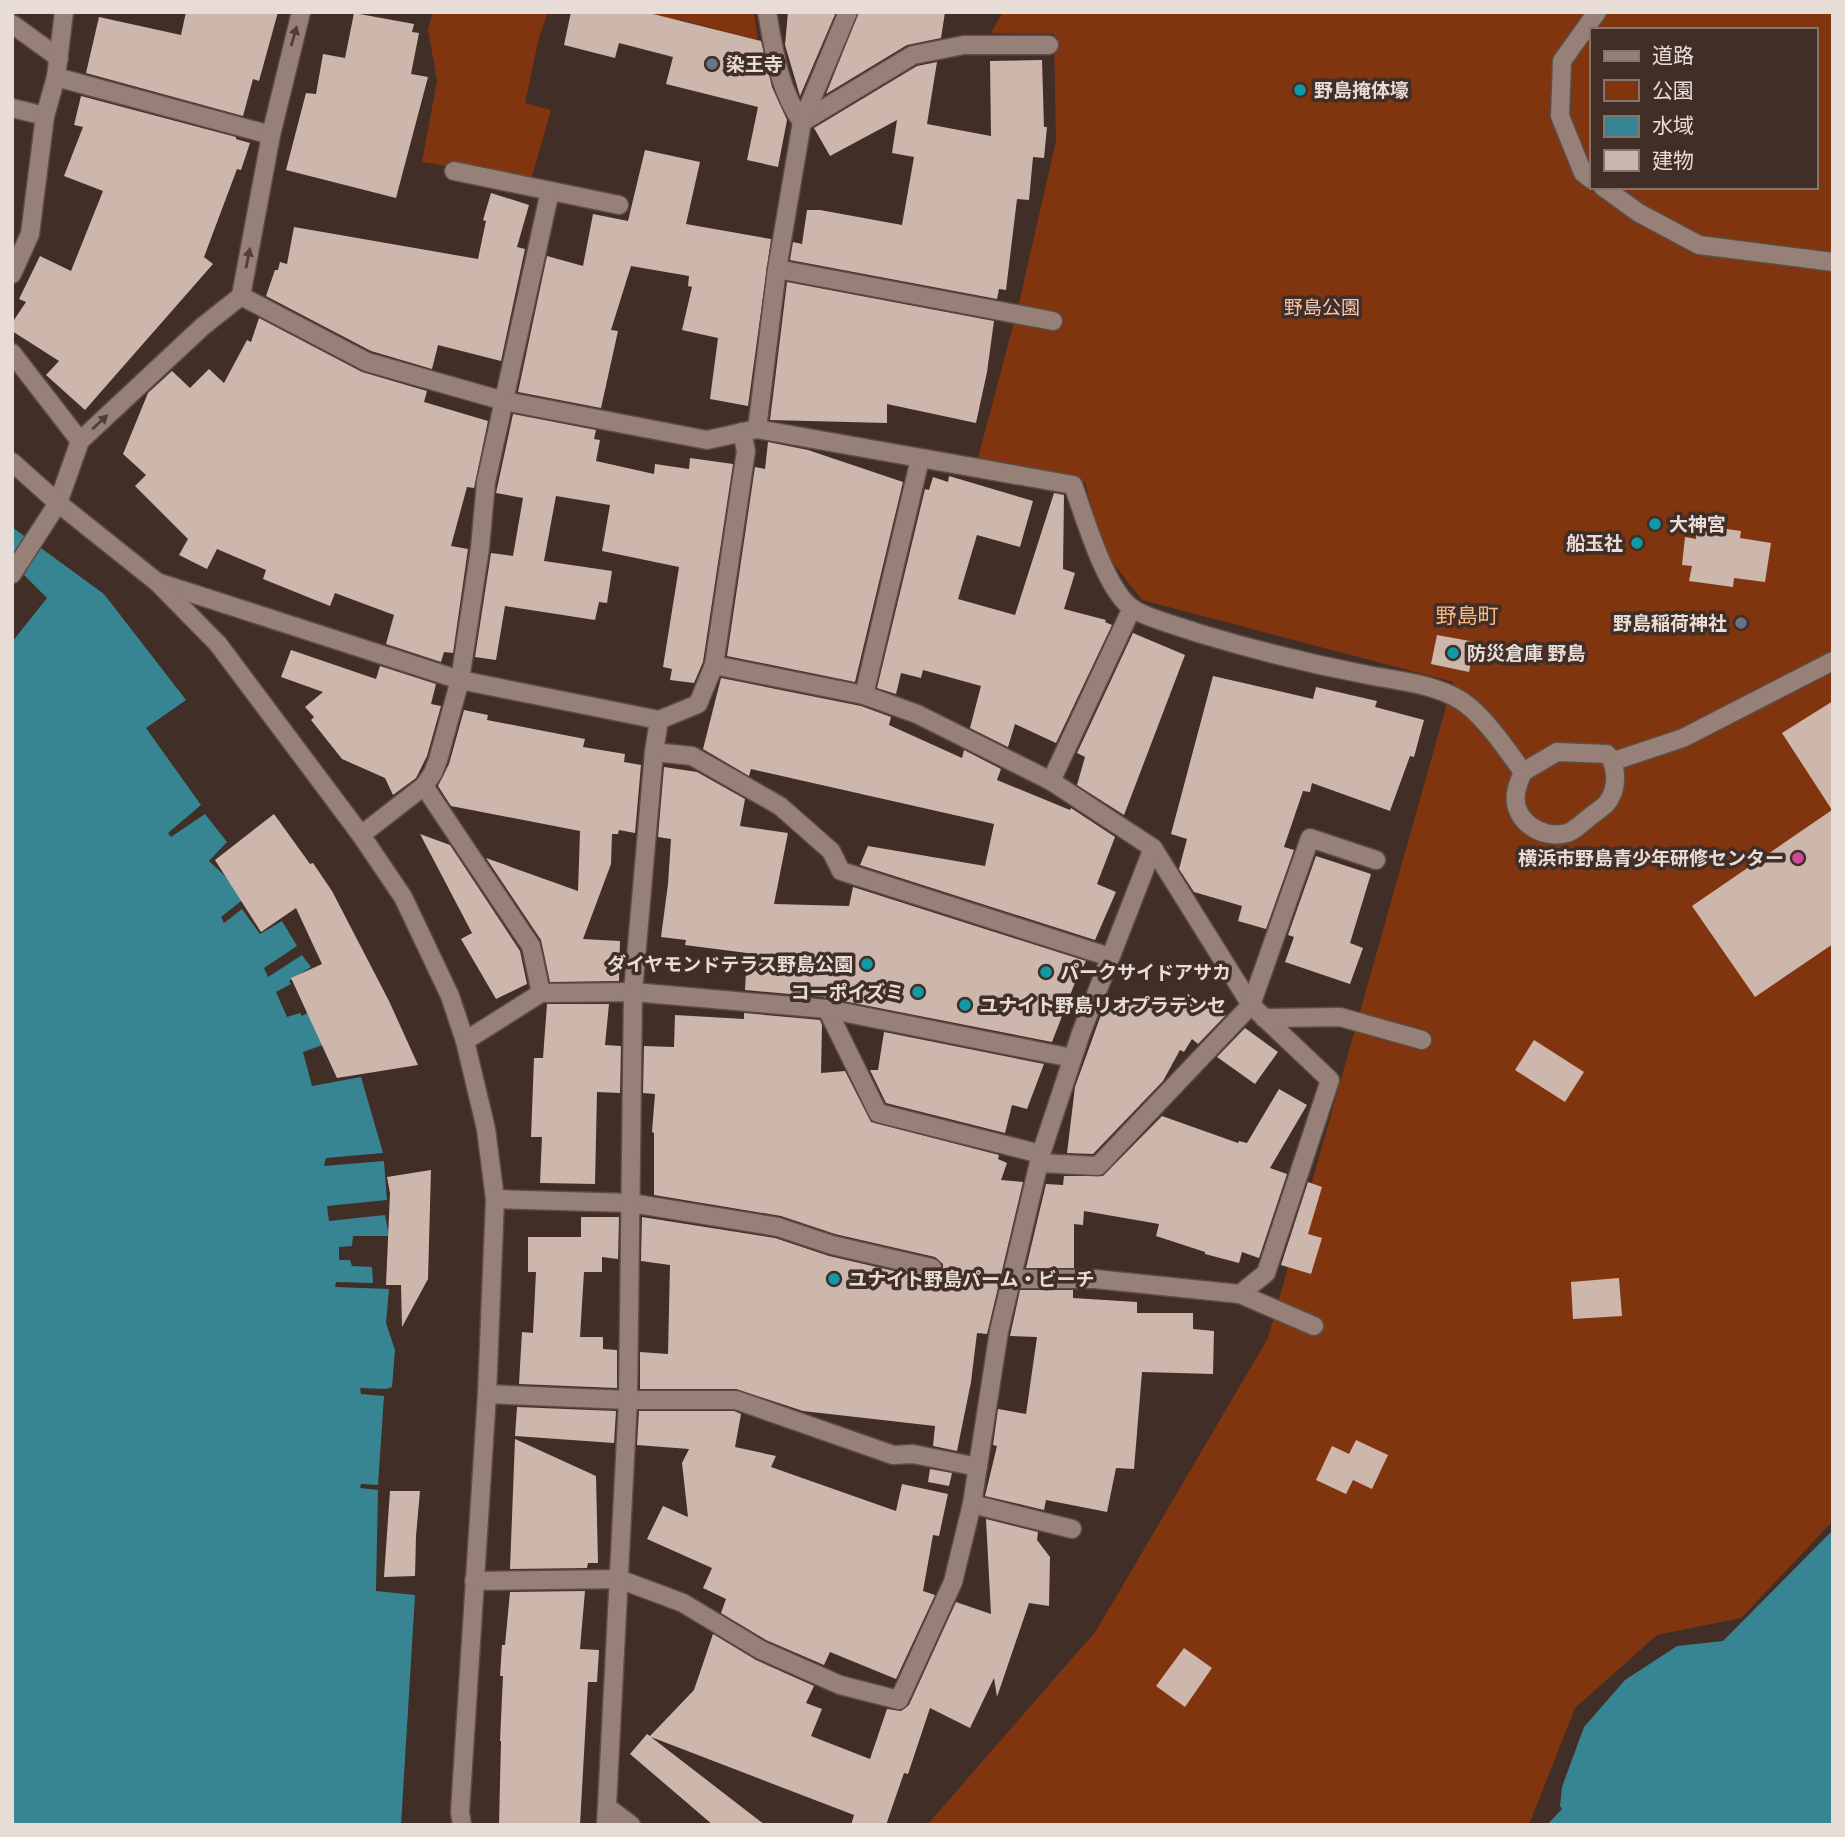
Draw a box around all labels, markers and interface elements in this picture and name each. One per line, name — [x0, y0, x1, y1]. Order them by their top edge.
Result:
one-way arrow — [290, 25, 300, 46]
legend — [1590, 28, 1817, 189]
text: 道路 — [1652, 43, 1694, 69]
place label: 染王寺 — [726, 53, 783, 76]
marker: 染王寺 — [704, 56, 720, 72]
text: 公園 — [1652, 78, 1694, 104]
place label: 野島掩体壕 — [1314, 79, 1409, 102]
marker: 野島掩体壕 — [1292, 82, 1308, 98]
text: 水域 — [1652, 113, 1694, 139]
text: 建物 — [1652, 148, 1694, 174]
one-way arrow — [243, 247, 254, 269]
park label: 野島公園 — [1284, 296, 1360, 319]
one-way arrow — [91, 415, 108, 431]
place label: 大神宮 — [1669, 513, 1726, 536]
marker: 大神宮 — [1647, 516, 1663, 532]
place label: 船玉社 — [1566, 532, 1623, 555]
marker: 船玉社 — [1629, 535, 1645, 551]
district label: 野島町 — [1436, 603, 1499, 629]
place label: 野島稲荷神社 — [1613, 612, 1727, 635]
marker: 野島稲荷神社 — [1733, 615, 1749, 631]
place label: 防災倉庫 野島 — [1467, 642, 1586, 665]
marker: 防災倉庫 野島 — [1445, 645, 1461, 661]
place label: 横浜市野島青少年研修センター — [1518, 847, 1784, 870]
marker: 横浜市野島青少年研修センター — [1790, 850, 1806, 866]
place label: ダイヤモンドテラス野島公園 — [607, 953, 853, 976]
marker: ダイヤモンドテラス野島公園 — [859, 956, 875, 972]
place label: パークサイドアサカ — [1060, 961, 1231, 984]
marker: パークサイドアサカ — [1038, 964, 1054, 980]
place label: コーポイズミ — [791, 981, 904, 1004]
marker: コーポイズミ — [910, 984, 926, 1000]
place label: ユナイト野島リオプラテンセ — [979, 994, 1226, 1017]
marker: ユナイト野島リオプラテンセ — [957, 997, 973, 1013]
place label: ユナイト野島パーム・ビーチ — [848, 1268, 1094, 1291]
marker: ユナイト野島パーム・ビーチ — [826, 1271, 842, 1287]

